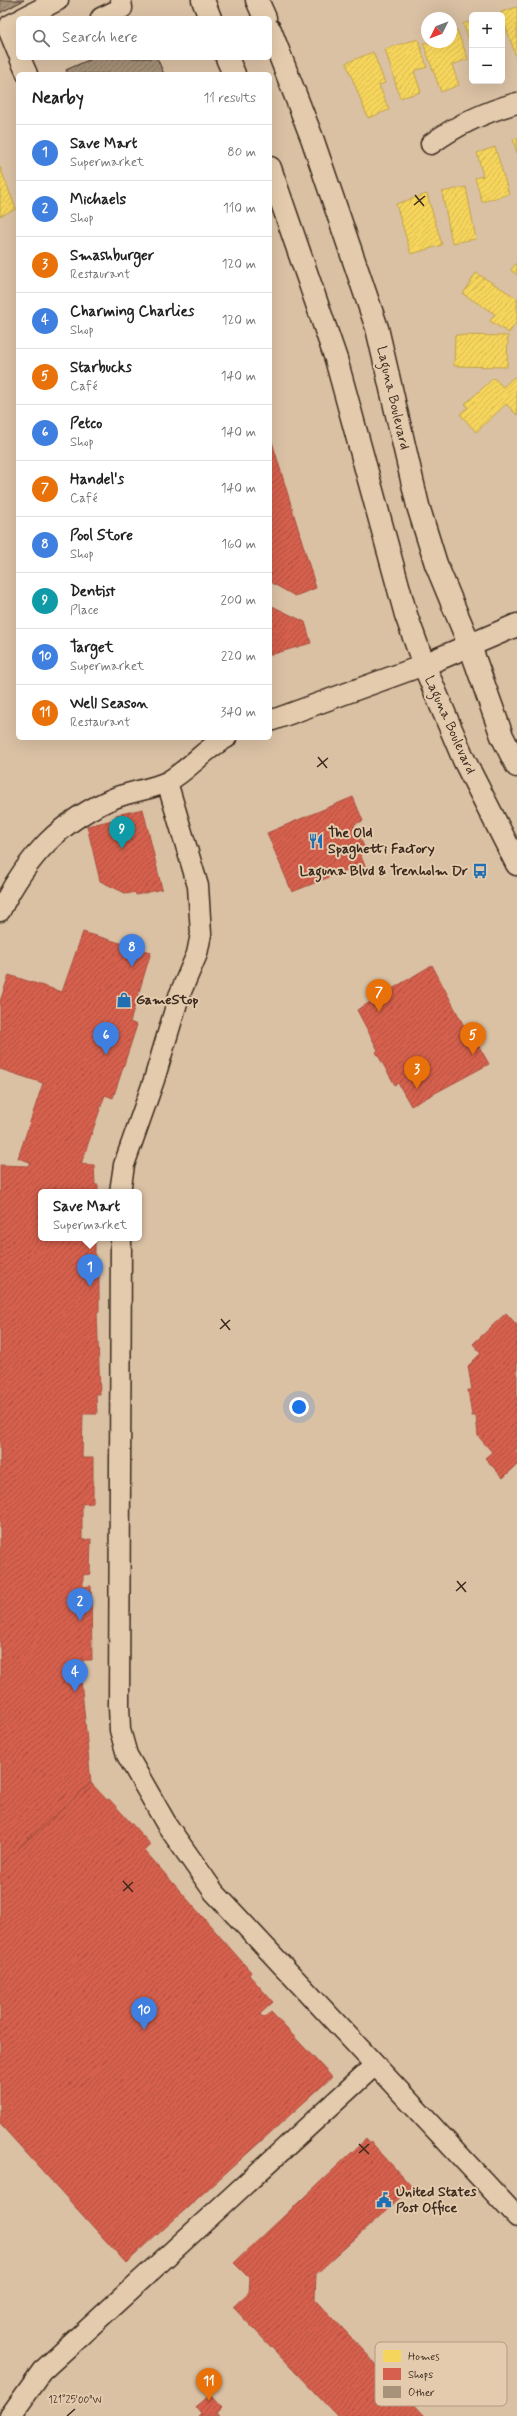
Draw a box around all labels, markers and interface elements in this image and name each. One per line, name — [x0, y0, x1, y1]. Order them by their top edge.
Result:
north arrow — [421, 12, 457, 48]
map controls — [469, 12, 505, 84]
button: + — [469, 12, 505, 48]
search box — [16, 16, 272, 60]
icon: search — [30, 27, 52, 49]
text: Search here — [62, 28, 138, 48]
button: − — [469, 48, 505, 84]
text: Nearby — [32, 87, 84, 109]
text: 11 results — [204, 90, 256, 107]
text: Save Mart — [70, 134, 137, 154]
text: 1 — [42, 144, 48, 161]
text: 80 m — [227, 144, 256, 161]
text: Supermarket — [70, 154, 144, 171]
text: Michaels — [70, 190, 126, 210]
text: 2 — [42, 200, 48, 217]
text: 110 m — [223, 200, 256, 217]
text: Shop — [70, 210, 94, 227]
text: Smashburger — [70, 246, 154, 266]
text: 3 — [42, 256, 48, 273]
text: 120 m — [222, 256, 256, 273]
text: Restaurant — [70, 266, 130, 283]
text: Charming Charlies — [70, 302, 194, 322]
text: 4 — [41, 312, 49, 329]
text: 120 m — [222, 312, 256, 329]
text: Shop — [70, 322, 94, 339]
street label: Laguna Boulevard — [370, 344, 414, 452]
text: Starbucks — [70, 358, 132, 378]
text: 5 — [41, 368, 49, 385]
text: 140 m — [221, 368, 256, 385]
text: Café — [70, 378, 97, 395]
text: Petco — [70, 414, 102, 434]
text: 6 — [42, 424, 48, 441]
text: 140 m — [221, 424, 256, 441]
text: Shop — [70, 434, 94, 451]
text: Handel's — [70, 470, 124, 490]
text: 7 — [41, 480, 49, 497]
text: 140 m — [221, 480, 256, 497]
text: Café — [70, 490, 97, 507]
text: Pool Store — [70, 526, 133, 546]
text: 8 — [41, 536, 49, 553]
text: 160 m — [221, 536, 256, 553]
text: Shop — [70, 546, 94, 563]
text: Dentist — [70, 582, 115, 602]
text: 9 — [42, 592, 48, 609]
text: 200 m — [221, 592, 256, 609]
text: Place — [70, 602, 99, 619]
text: Target — [70, 638, 114, 658]
text: 10 — [38, 648, 52, 665]
text: 220 m — [221, 648, 256, 665]
text: Supermarket — [70, 658, 144, 675]
street label: Laguna Boulevard — [418, 673, 480, 778]
text: Well Season — [70, 694, 148, 714]
text: 11 — [39, 704, 51, 721]
text: 340 m — [221, 704, 256, 721]
text: Restaurant — [70, 714, 130, 731]
pin: 9 — [109, 816, 135, 849]
place label: The Old Spaghetti Factory — [328, 824, 435, 860]
restaurant icon: The Old Spaghetti Factory — [307, 832, 325, 850]
place label: Laguna Blvd & Trenholm Dr — [300, 862, 468, 883]
bus stop icon: Laguna Blvd & Trenholm Dr — [471, 862, 489, 880]
pin: 8 — [119, 934, 145, 967]
pin: 7 — [366, 979, 392, 1012]
shop icon: GameStop — [115, 991, 133, 1009]
place label: GameStop — [136, 991, 198, 1009]
pin: 6 — [93, 1022, 119, 1055]
pin: 5 — [460, 1022, 486, 1055]
pin: 3 — [404, 1056, 430, 1089]
popup — [38, 1189, 142, 1241]
text: Save Mart — [53, 1197, 120, 1217]
text: Supermarket — [53, 1217, 127, 1234]
pin: 1 — [77, 1254, 103, 1287]
your location — [289, 1397, 309, 1417]
pin: 2 — [67, 1588, 93, 1621]
pin: 4 — [62, 1659, 88, 1692]
pin: 10 — [131, 1997, 157, 2030]
place label: United States Post Office — [396, 2183, 477, 2217]
public building icon: United States Post Office — [375, 2191, 393, 2209]
legend — [375, 2342, 507, 2406]
text: Homes — [408, 2350, 440, 2364]
pin: 11 — [196, 2368, 222, 2401]
text: Shops — [408, 2368, 433, 2382]
text: Other — [408, 2386, 435, 2400]
text: 121°25'00"W — [48, 2393, 102, 2407]

